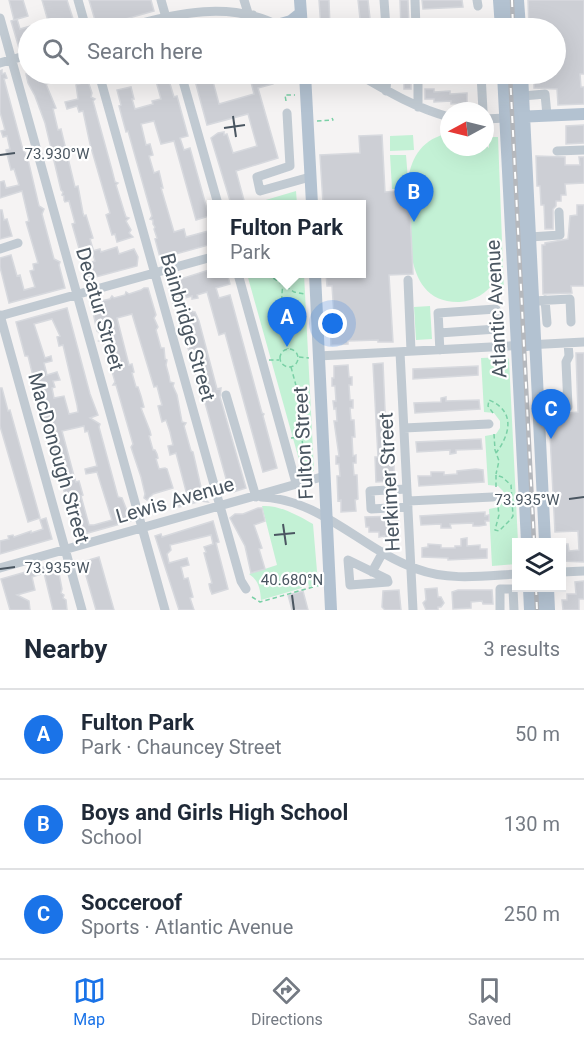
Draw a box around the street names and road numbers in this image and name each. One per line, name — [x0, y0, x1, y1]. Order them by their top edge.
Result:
street label: Atlantic Avenue — [480, 239, 512, 379]
street label: Decatur Street — [71, 245, 129, 373]
street label: Bainbridge Street — [155, 250, 221, 404]
street label: MacDonough Street — [23, 370, 95, 546]
street label: Fulton Street — [288, 386, 318, 500]
street label: Herkimer Street — [373, 412, 405, 552]
street label: Lewis Avenue — [113, 472, 237, 528]

